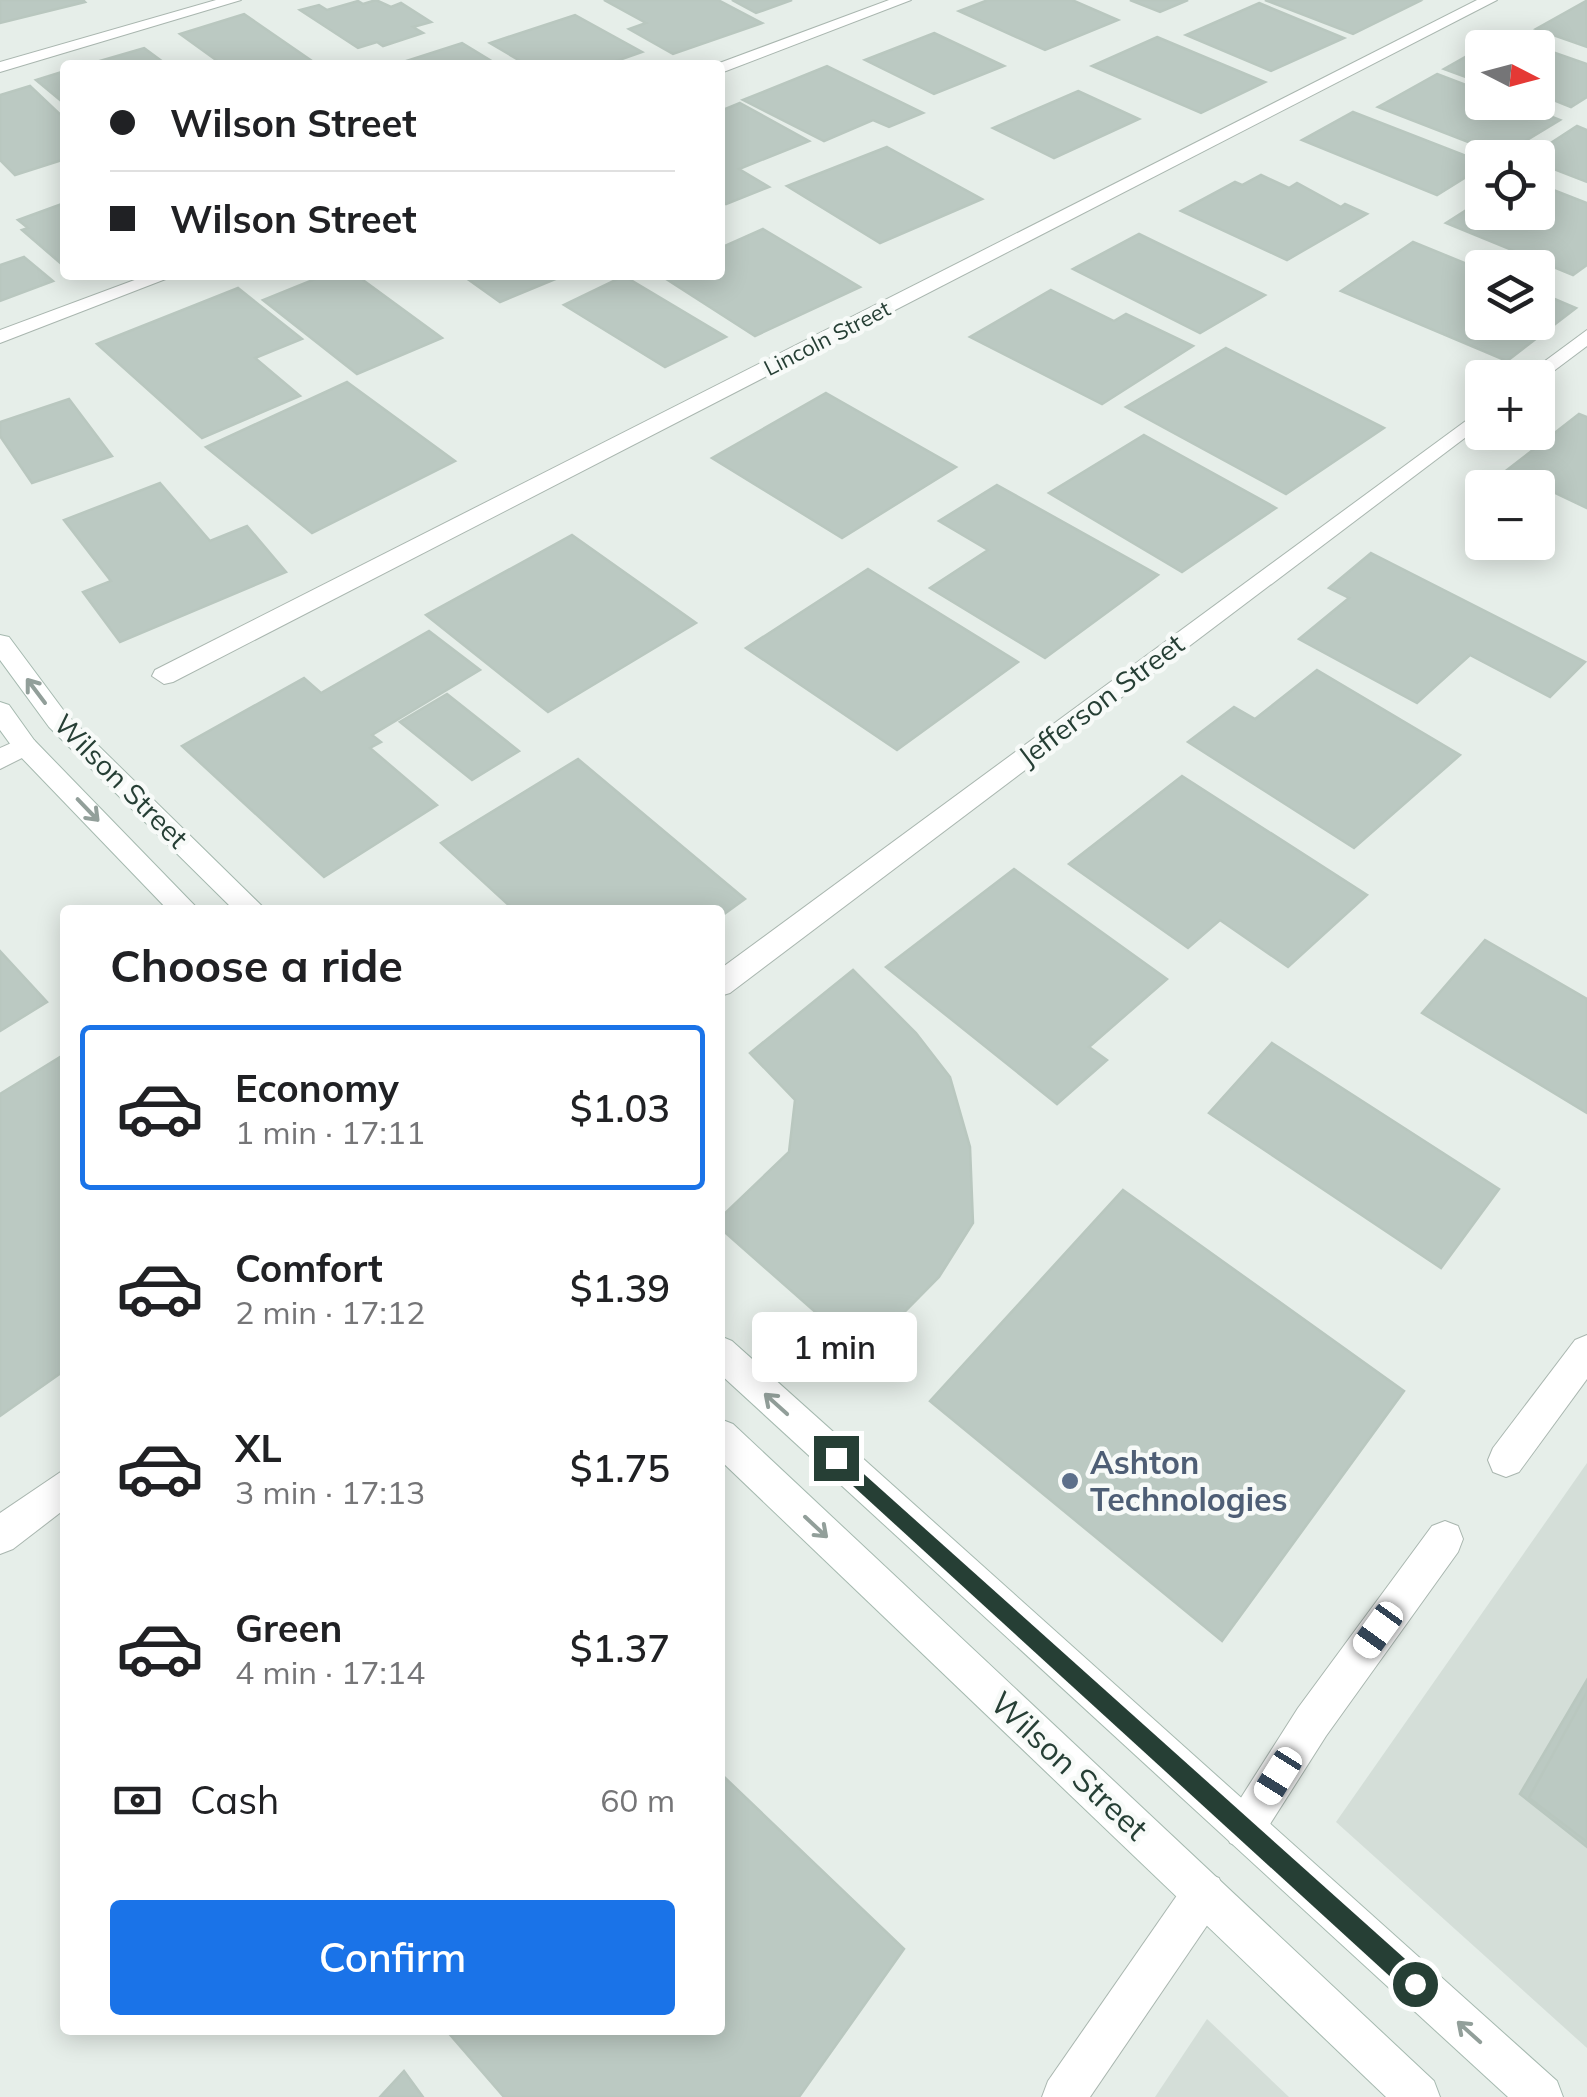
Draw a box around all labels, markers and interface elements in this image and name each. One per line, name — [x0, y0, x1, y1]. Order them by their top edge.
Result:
north arrow — [1465, 30, 1555, 120]
map controls — [1465, 30, 1555, 560]
text: Wilson Street — [170, 99, 417, 147]
button: locate — [1465, 140, 1555, 230]
text: Wilson Street — [170, 195, 417, 243]
button: layers — [1465, 250, 1555, 340]
street label: Lincoln Street — [759, 294, 895, 382]
button: + — [1465, 360, 1555, 450]
button: − — [1465, 470, 1555, 560]
street label: Jefferson Street — [1011, 626, 1191, 773]
one-way arrow — [25, 678, 46, 706]
street label: Wilson Street — [47, 706, 196, 855]
one-way arrow — [75, 798, 99, 822]
text: Choose a ride — [110, 937, 403, 993]
icon: car — [115, 1063, 205, 1153]
text: Economy — [235, 1064, 399, 1112]
text: $1.03 — [570, 1084, 670, 1132]
text: 1 min · 17:11 — [235, 1112, 425, 1152]
icon: car — [115, 1243, 205, 1333]
text: Comfort — [235, 1244, 383, 1292]
text: $1.39 — [570, 1264, 670, 1312]
text: 2 min · 17:12 — [235, 1292, 425, 1332]
callout: 1 min — [754, 1313, 918, 1383]
text: 1 min — [793, 1327, 876, 1367]
one-way arrow — [764, 1392, 789, 1415]
icon: car — [115, 1423, 205, 1513]
text: XL — [235, 1424, 282, 1472]
route end — [814, 1436, 859, 1481]
place label: Ashton Technologies — [1090, 1442, 1288, 1519]
text: $1.75 — [570, 1444, 670, 1492]
marker: Ashton Technologies — [1059, 1470, 1081, 1492]
text: 3 min · 17:13 — [235, 1472, 425, 1512]
one-way arrow — [804, 1515, 828, 1539]
car — [1348, 1597, 1408, 1663]
icon: car — [115, 1603, 205, 1693]
text: Green — [235, 1604, 342, 1652]
text: $1.37 — [570, 1624, 670, 1672]
text: 4 min · 17:14 — [235, 1652, 425, 1692]
street label: Wilson Street — [983, 1682, 1157, 1848]
car — [1249, 1743, 1307, 1809]
icon: cash — [110, 1773, 165, 1828]
text: Cash — [190, 1776, 279, 1824]
text: 60 m — [600, 1780, 675, 1820]
button: Confirm — [110, 1900, 675, 2015]
route start — [1393, 1962, 1438, 2007]
one-way arrow — [1456, 2021, 1482, 2045]

